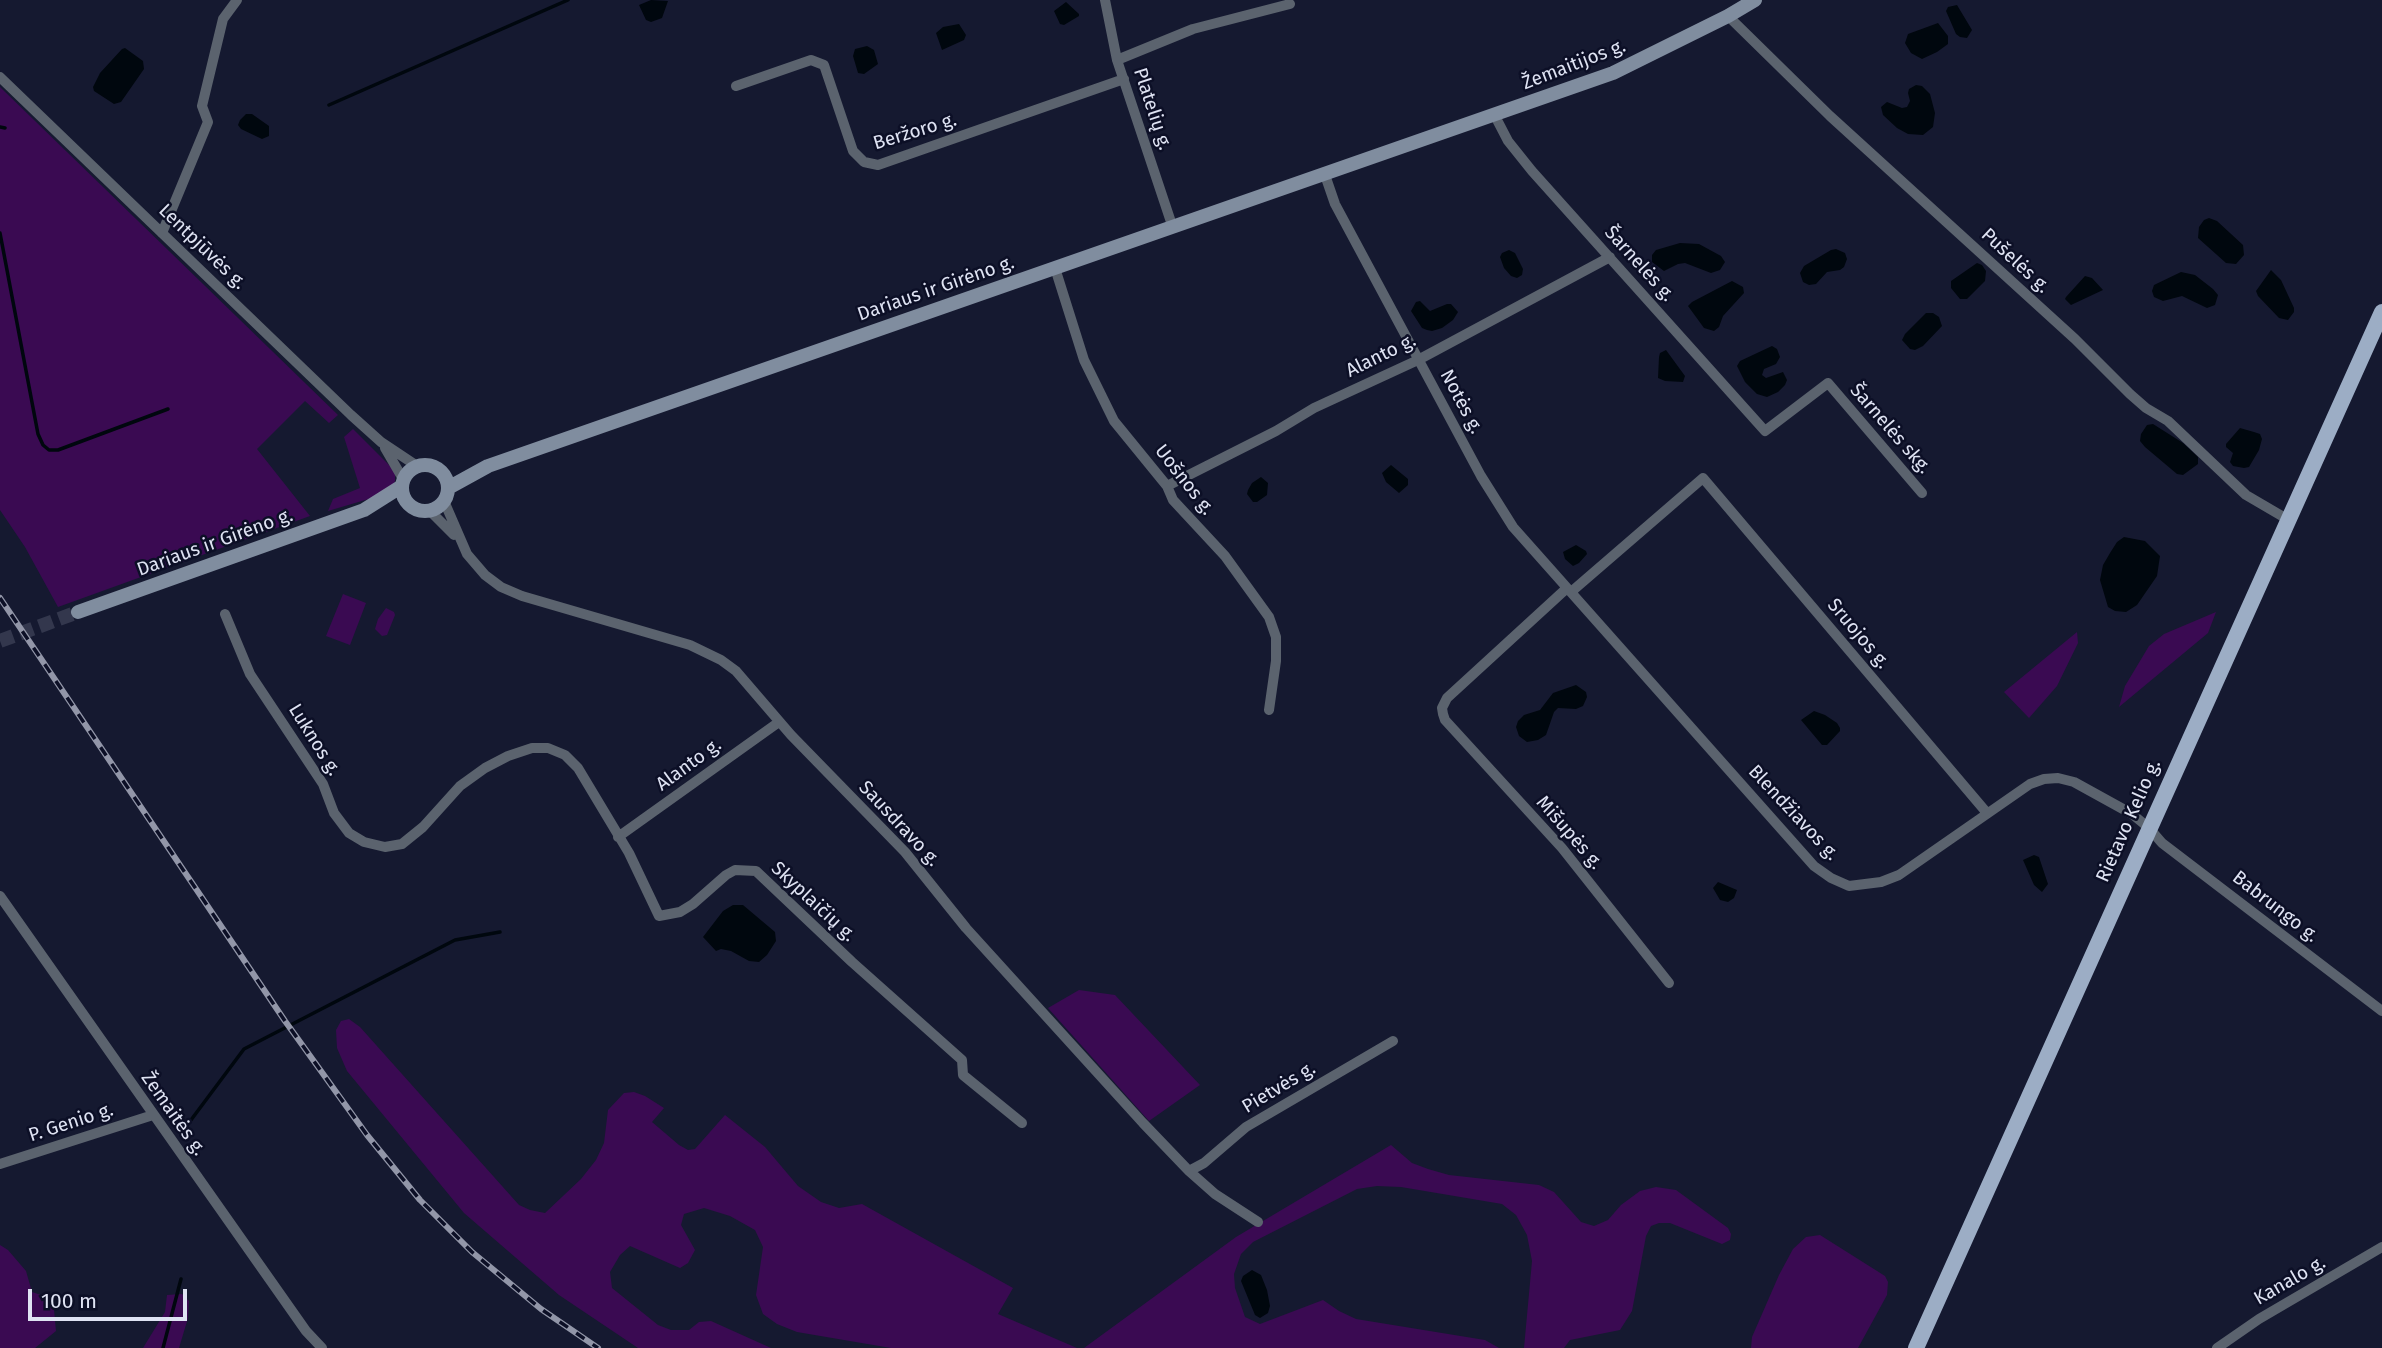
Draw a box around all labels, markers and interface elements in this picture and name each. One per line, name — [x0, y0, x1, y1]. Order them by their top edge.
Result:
street label: Žemaitijos g. — [1519, 35, 1629, 95]
street label: Platelių g. — [1128, 65, 1176, 153]
street label: Beržoro g. — [871, 109, 959, 155]
street label: Lentpjūvės g. — [153, 200, 251, 294]
street label: Šarnelės g. — [1599, 222, 1679, 306]
street label: Pušelės g. — [1976, 224, 2054, 298]
street label: Dariaus ir Girėno g. — [855, 251, 1017, 327]
street label: Alanto g. — [1342, 329, 1420, 383]
street label: Notės g. — [1435, 366, 1487, 438]
street label: Šarnelės skg. — [1845, 379, 1935, 479]
street label: Uošnos g. — [1149, 440, 1219, 520]
street label: Dariaus ir Girėno g. — [134, 504, 296, 582]
street label: Sruojos g. — [1822, 594, 1894, 674]
street label: Luknos g. — [283, 700, 345, 780]
street label: Alanto g. — [652, 734, 726, 796]
street label: Rietavo Kelio g. — [2092, 756, 2166, 886]
street label: Blendžiavos g. — [1743, 761, 1843, 865]
street label: Sausdravo g. — [854, 777, 944, 871]
street label: Mišupės g. — [1531, 792, 1607, 874]
street label: Skyplaičių g. — [766, 857, 860, 947]
street label: Babrungo g. — [2227, 866, 2323, 948]
street label: Pietvės g. — [1238, 1057, 1320, 1119]
street label: Žemaitės g. — [136, 1068, 210, 1160]
street label: P. Genio g. — [26, 1099, 116, 1147]
street label: Kanalo g. — [2250, 1251, 2330, 1311]
scale bar — [32, 1274, 191, 1318]
text: 100 m — [41, 1288, 97, 1314]

